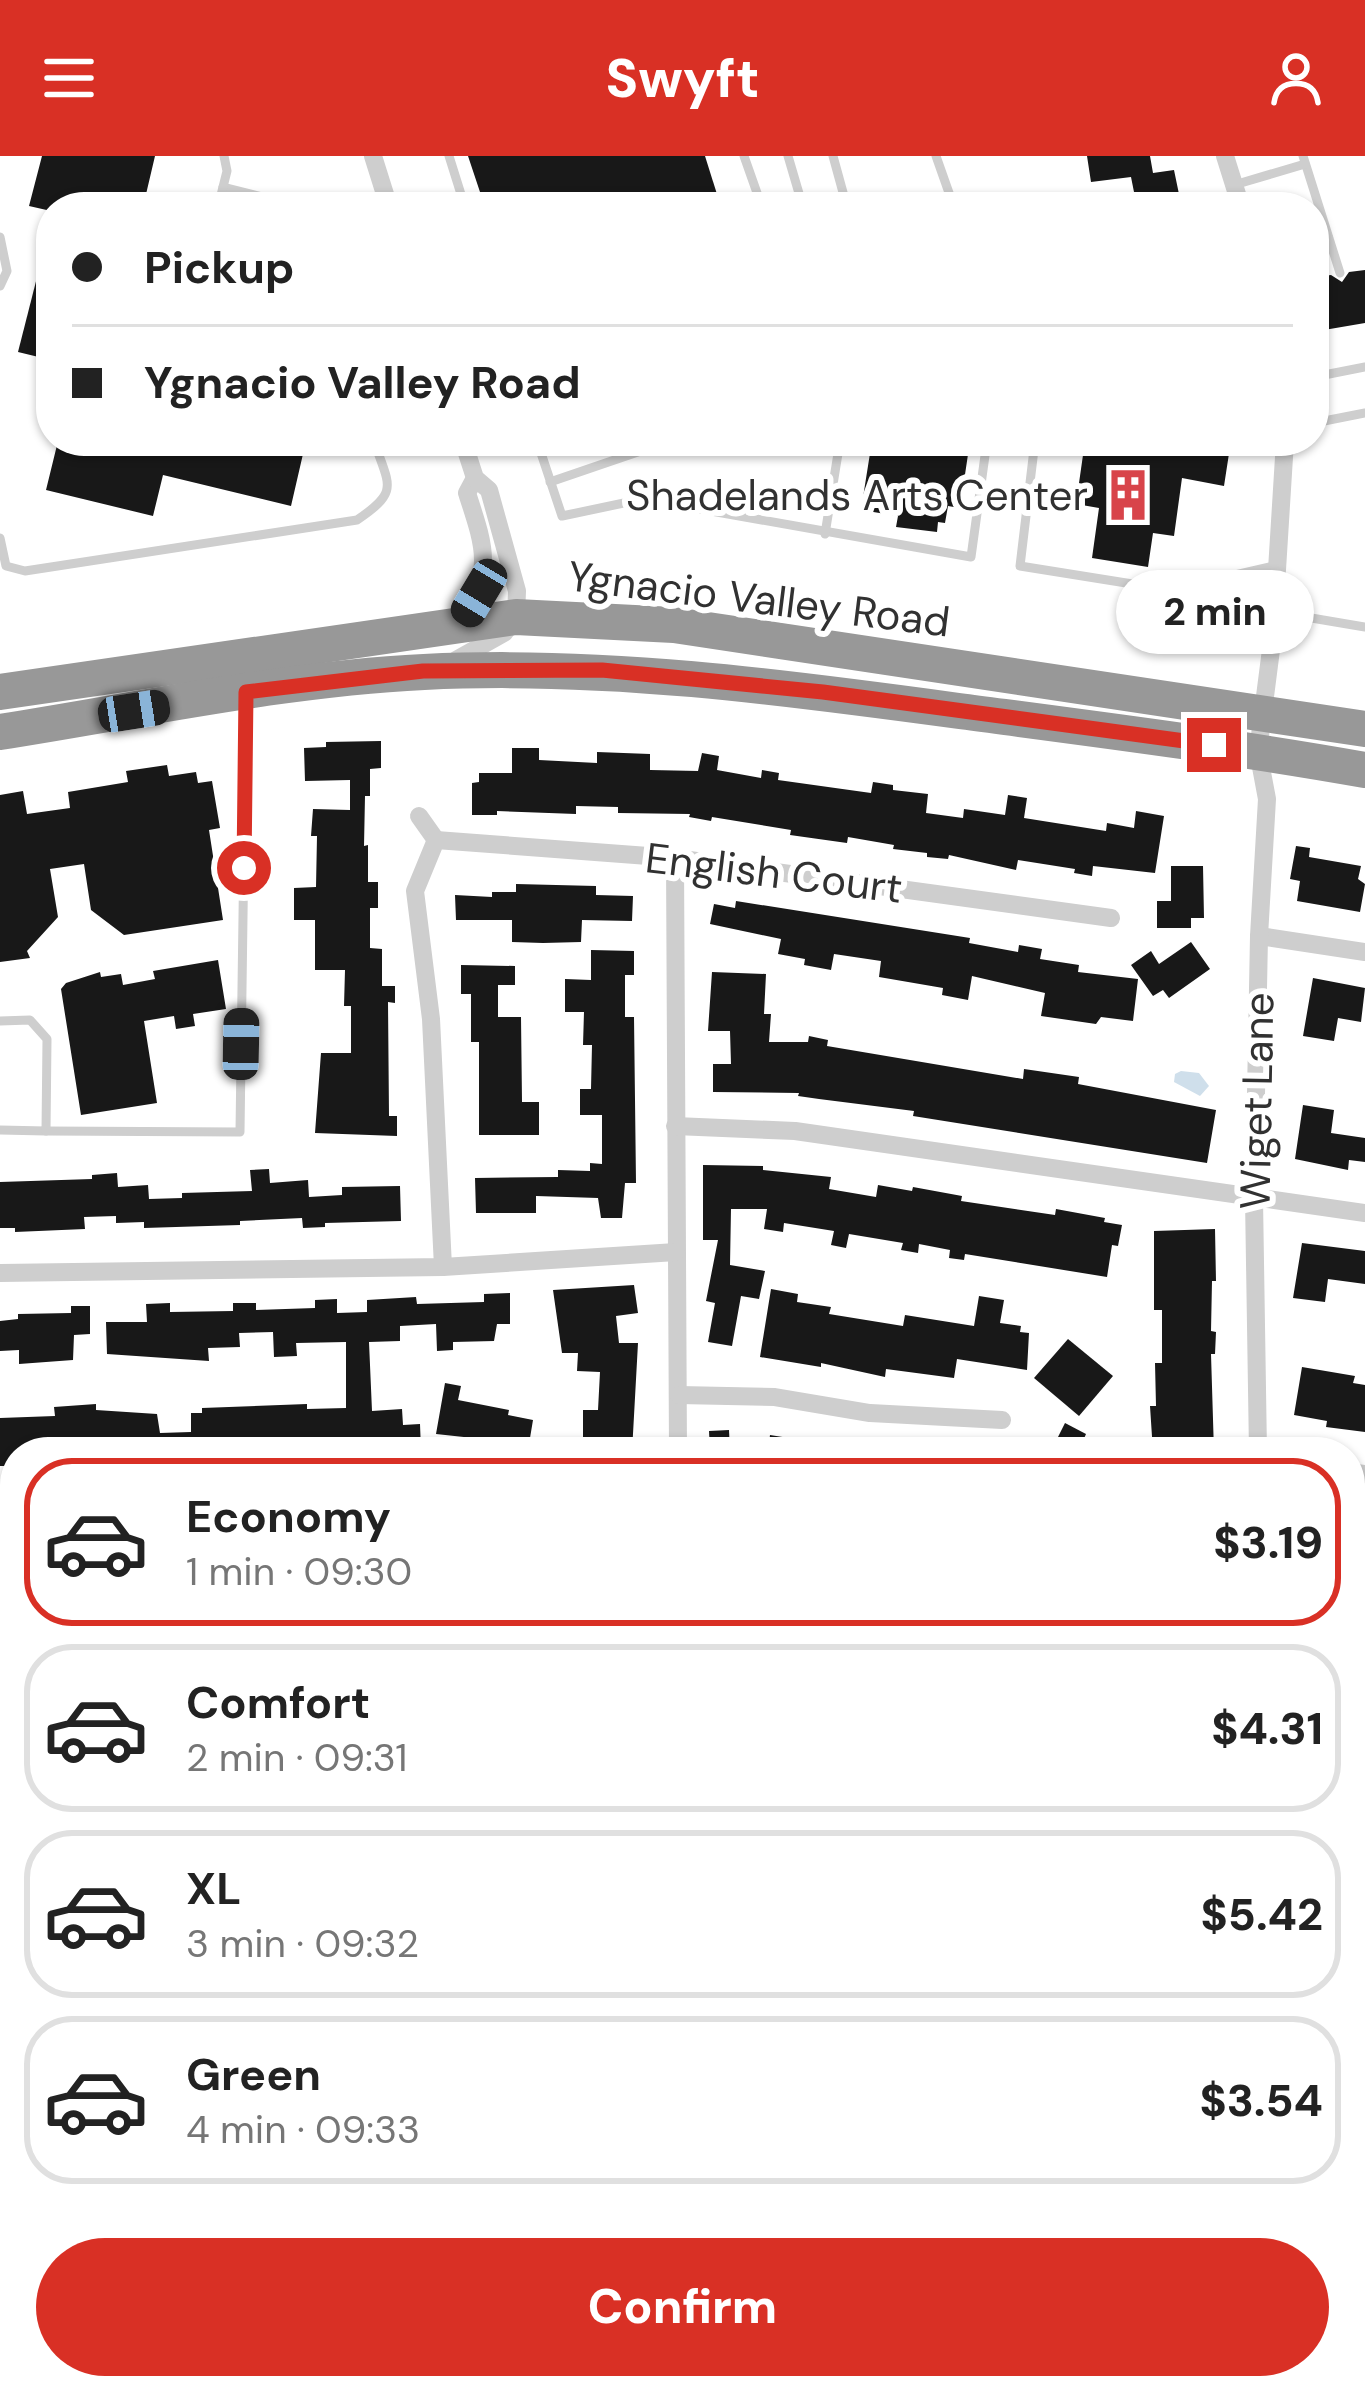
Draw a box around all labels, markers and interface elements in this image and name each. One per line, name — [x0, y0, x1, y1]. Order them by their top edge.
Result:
text: Swyft — [605, 43, 760, 114]
icon: menu — [36, 45, 102, 111]
icon: person — [1263, 45, 1329, 111]
text: Pickup — [144, 238, 294, 297]
text: Ygnacio Valley Road — [144, 353, 581, 412]
building icon: Shadelands Arts Center — [1099, 466, 1157, 524]
place label: Shadelands Arts Center — [626, 468, 1088, 523]
street label: Ygnacio Valley Road — [565, 548, 953, 650]
car — [445, 553, 513, 633]
callout: 2 min — [1115, 571, 1313, 655]
text: 2 min — [1163, 586, 1267, 637]
car — [96, 688, 172, 734]
route end — [1187, 718, 1241, 772]
street label: English Court — [643, 830, 905, 916]
route start — [217, 841, 271, 895]
street label: Wiget Lane — [1228, 992, 1286, 1210]
car — [222, 1008, 260, 1080]
text: Economy — [186, 1487, 391, 1546]
icon: car — [42, 1488, 150, 1596]
text: $3.19 — [1213, 1513, 1323, 1572]
text: 1 min · 09:30 — [186, 1546, 412, 1597]
text: Comfort — [186, 1673, 370, 1732]
icon: car — [42, 1674, 150, 1782]
text: $4.31 — [1211, 1699, 1323, 1758]
text: 2 min · 09:31 — [186, 1732, 407, 1783]
text: XL — [186, 1859, 241, 1918]
icon: car — [42, 1860, 150, 1968]
text: $5.42 — [1201, 1885, 1323, 1944]
text: 3 min · 09:32 — [186, 1918, 419, 1969]
text: Green — [186, 2045, 321, 2104]
icon: car — [42, 2046, 150, 2154]
text: $3.54 — [1199, 2071, 1323, 2130]
text: 4 min · 09:33 — [186, 2104, 420, 2155]
button: Confirm — [36, 2238, 1329, 2376]

